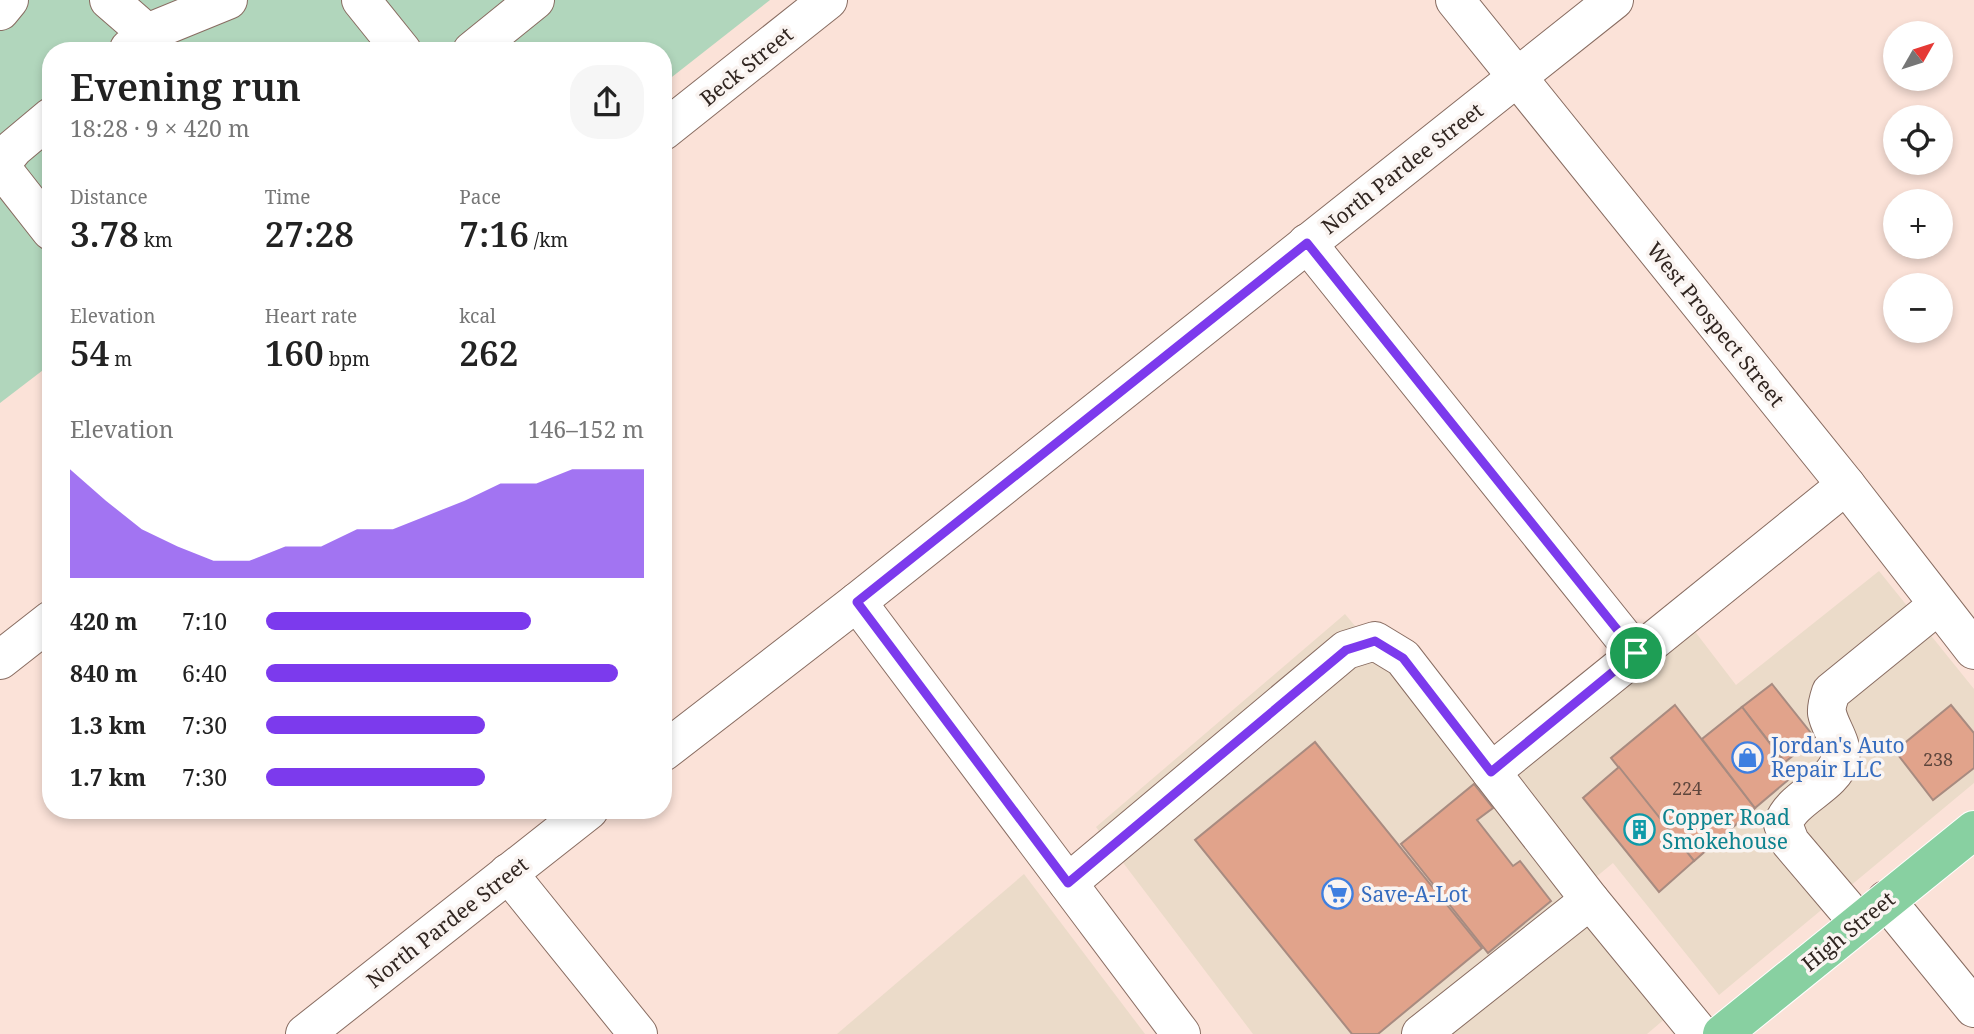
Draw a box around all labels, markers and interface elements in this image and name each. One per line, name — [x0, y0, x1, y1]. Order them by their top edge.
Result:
street label: Beck Street — [694, 20, 798, 112]
north arrow — [1883, 21, 1953, 91]
map controls — [1883, 21, 1953, 343]
text: Evening run — [70, 60, 301, 112]
button: share — [570, 65, 644, 139]
street label: North Pardee Street — [1315, 96, 1489, 240]
button: locate — [1883, 105, 1953, 175]
text: 18:28 · 9 × 420 m — [70, 112, 250, 144]
text: Distance — [70, 184, 148, 210]
text: Time — [265, 184, 311, 210]
text: Pace — [459, 184, 501, 210]
button: + — [1883, 189, 1953, 259]
text: 3.78 — [70, 210, 139, 257]
text: 27:28 — [265, 210, 354, 257]
text: 7:16 — [459, 210, 529, 257]
text: km — [139, 227, 173, 253]
text: /km — [529, 227, 568, 253]
street label: West Prospect Street — [1641, 236, 1791, 412]
button: − — [1883, 273, 1953, 343]
text: Elevation — [70, 303, 156, 329]
text: Heart rate — [265, 303, 357, 329]
text: kcal — [459, 303, 496, 329]
text: 54 — [70, 329, 109, 376]
text: 160 — [265, 329, 324, 376]
text: 262 — [459, 329, 518, 376]
text: m — [109, 346, 132, 372]
text: bpm — [324, 346, 370, 372]
text: Elevation — [70, 413, 174, 445]
text: 146–152 m — [528, 413, 644, 445]
text: 420 m — [70, 605, 138, 637]
text: 7:10 — [182, 605, 227, 637]
pin — [1606, 623, 1666, 683]
icon: arrive — [1617, 634, 1655, 672]
text: 840 m — [70, 657, 138, 689]
text: 6:40 — [182, 657, 227, 689]
text: 1.3 km — [70, 709, 146, 741]
text: 7:30 — [182, 709, 227, 741]
place label: Jordan's Auto Repair LLC — [1770, 731, 1905, 783]
shop icon: Jordan's Auto Repair LLC — [1731, 740, 1765, 774]
house number: 238 — [1923, 747, 1953, 771]
text: 1.7 km — [70, 761, 146, 793]
text: 7:30 — [182, 761, 227, 793]
house number: 224 — [1672, 776, 1702, 800]
place label: Copper Road Smokehouse — [1662, 803, 1790, 855]
building icon: Copper Road Smokehouse — [1622, 812, 1656, 846]
street label: North Pardee Street — [360, 850, 534, 994]
supermarket icon: Save-A-Lot — [1321, 877, 1355, 911]
place label: Save-A-Lot — [1361, 880, 1468, 908]
street label: High Street — [1796, 885, 1900, 977]

